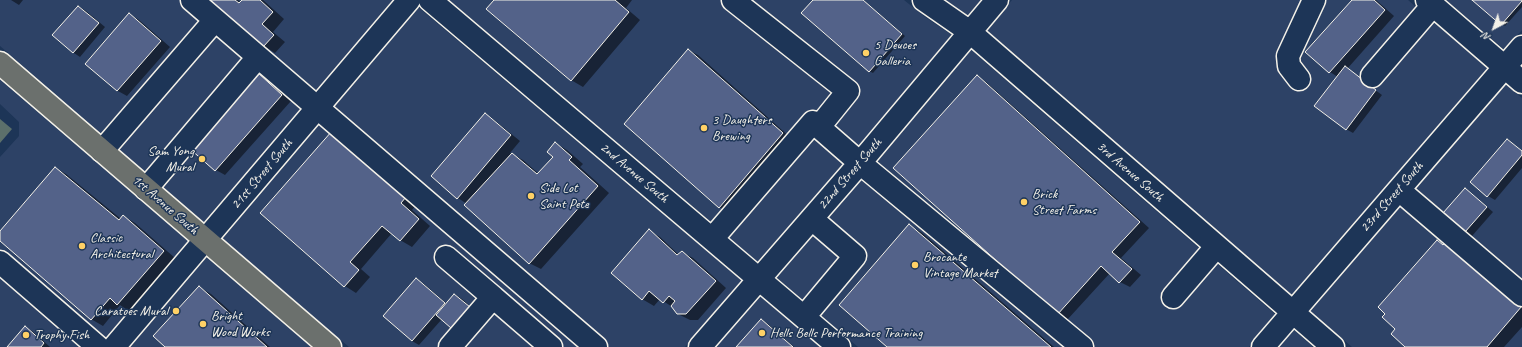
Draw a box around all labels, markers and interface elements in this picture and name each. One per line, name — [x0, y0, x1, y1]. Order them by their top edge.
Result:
north arrow — [1474, 8, 1514, 48]
text: N — [1479, 30, 1493, 45]
place label: 5 Deuces Galleria — [874, 37, 916, 70]
marker: 5 Deuces Galleria — [861, 48, 871, 58]
place label: 3 Daughters Brewing — [712, 112, 771, 144]
marker: 3 Daughters Brewing — [699, 123, 709, 133]
street label: 21st Street South — [228, 135, 296, 213]
street label: 22nd Street South — [814, 135, 886, 213]
street label: 3rd Avenue South — [1093, 138, 1167, 206]
street label: 2nd Avenue South — [596, 139, 672, 207]
place label: Sam Yong Mural — [148, 143, 194, 176]
marker: Sam Yong Mural — [197, 154, 207, 164]
street label: 23rd Street South — [1357, 158, 1427, 236]
street label: 1st Avenue South — [128, 172, 202, 238]
place label: Side Lot Saint Pete — [539, 180, 589, 212]
place label: Brick Street Farms — [1032, 186, 1096, 218]
marker: Side Lot Saint Pete — [526, 191, 536, 201]
marker: Brick Street Farms — [1019, 197, 1029, 207]
place label: Classic Architectural — [90, 230, 153, 262]
marker: Classic Architectural — [77, 241, 87, 251]
place label: Brocante Vintage Market — [923, 249, 997, 282]
marker: Brocante Vintage Market — [910, 260, 920, 270]
place label: Caratoes Mural — [94, 303, 168, 319]
marker: Caratoes Mural — [171, 306, 181, 316]
place label: Bright Wood Works — [211, 308, 270, 340]
marker: Bright Wood Works — [198, 319, 208, 329]
place label: Hells Bells Performance Training — [770, 325, 922, 341]
place label: Trophy Fish — [34, 327, 89, 343]
marker: Hells Bells Performance Training — [757, 328, 767, 338]
marker: Trophy Fish — [21, 330, 31, 340]

